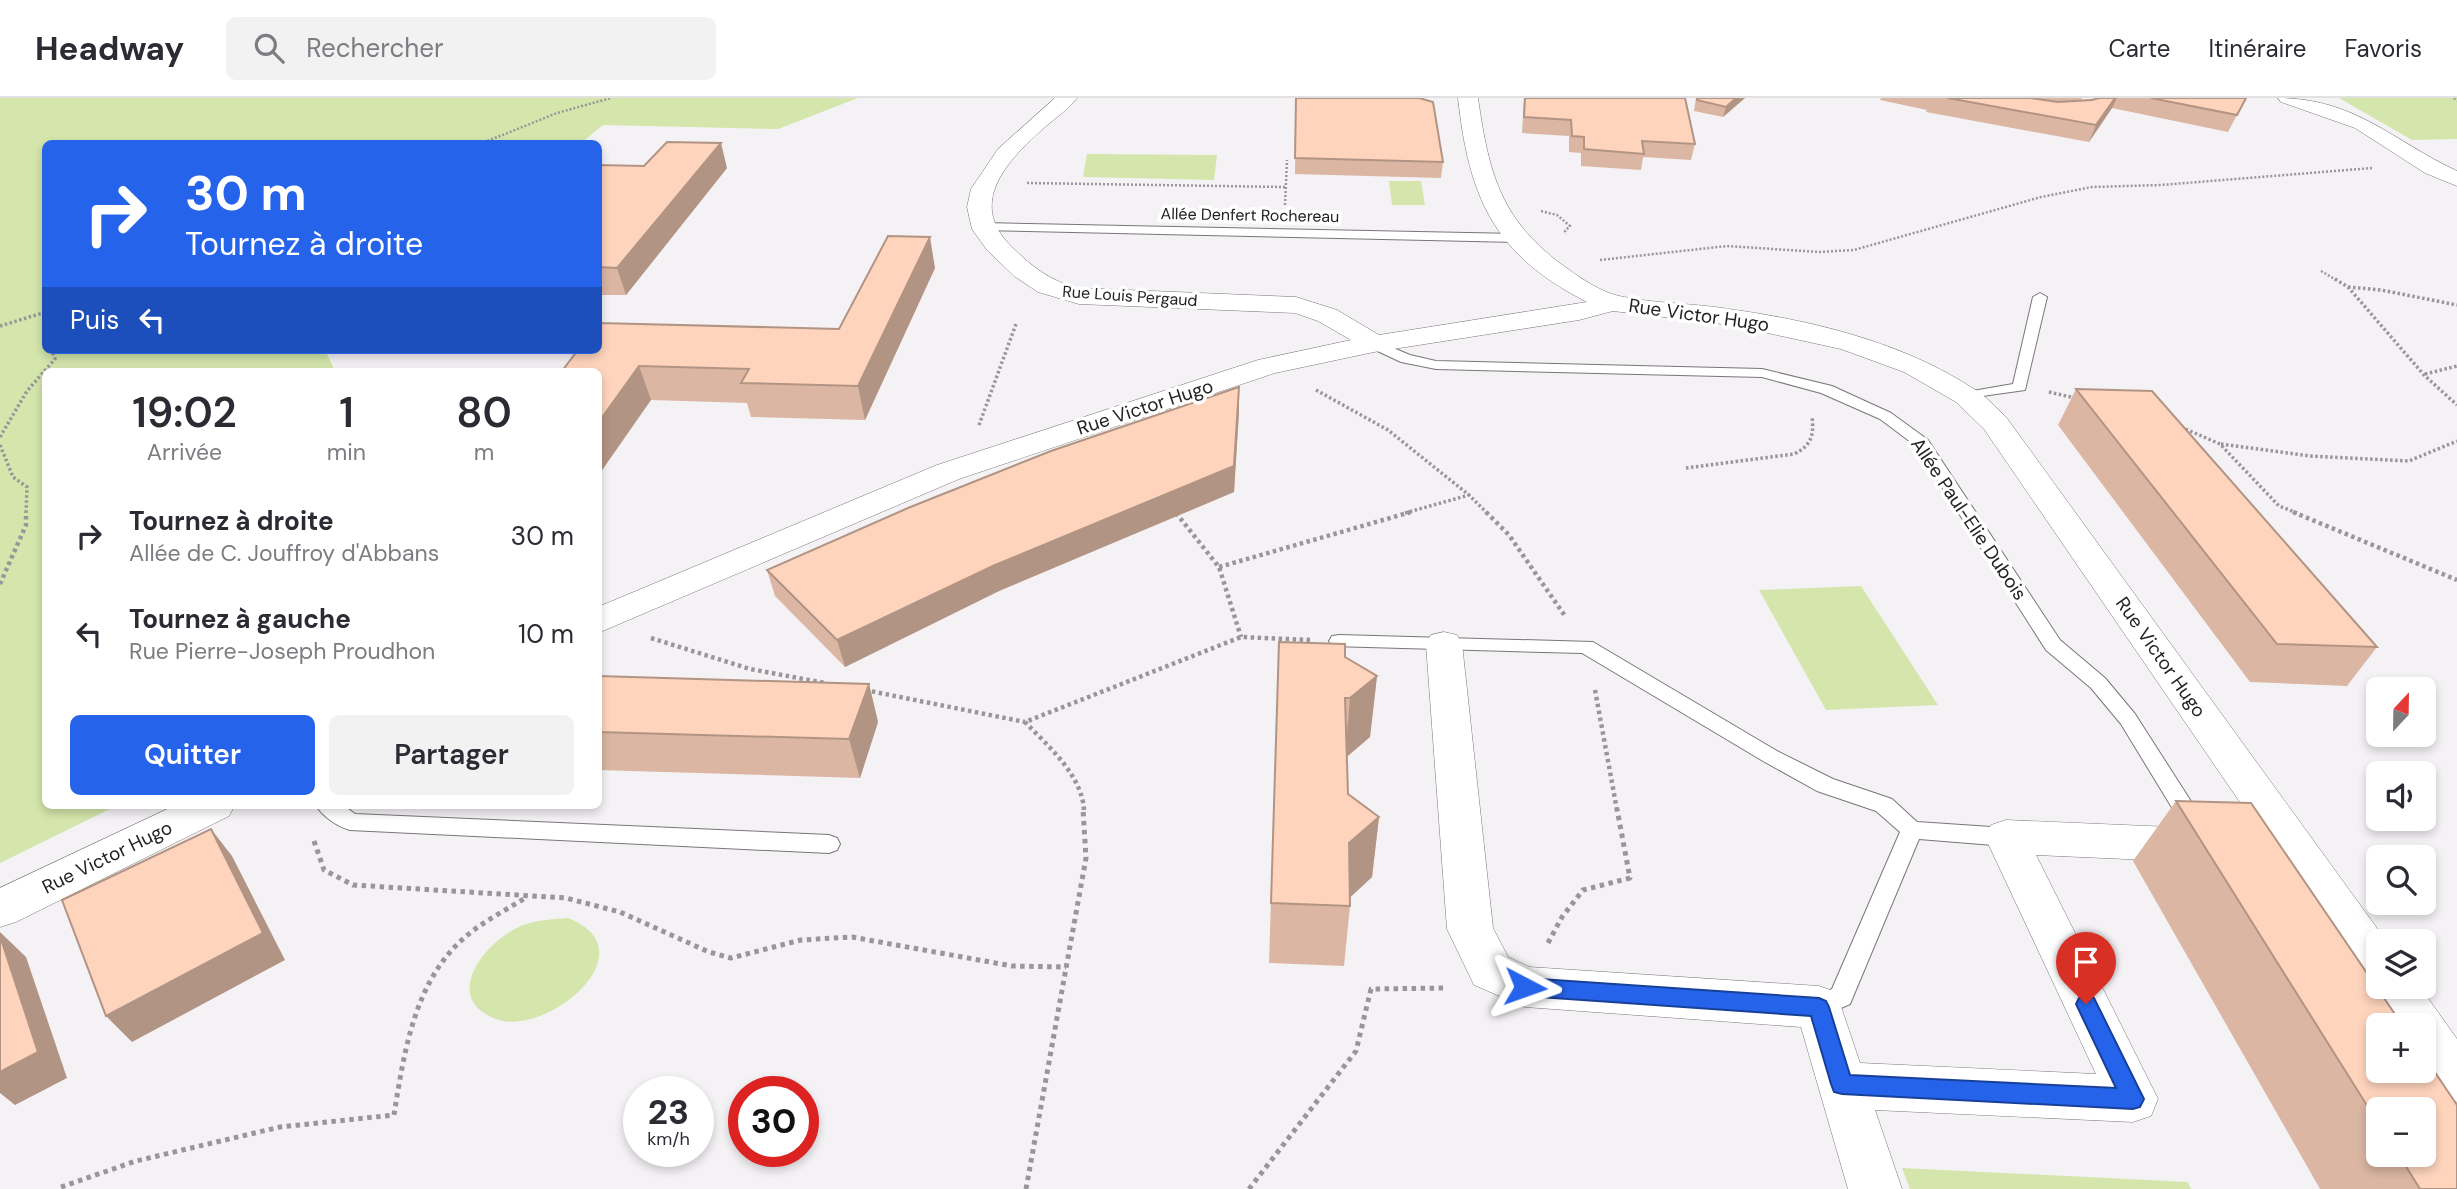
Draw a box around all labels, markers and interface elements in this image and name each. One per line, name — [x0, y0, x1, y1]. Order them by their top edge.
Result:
search box — [226, 17, 716, 80]
text: Headway — [35, 27, 184, 70]
icon: search — [250, 29, 288, 67]
text: Rechercher — [306, 31, 444, 65]
text: Carte — [2109, 33, 2170, 64]
text: Itinéraire — [2208, 33, 2306, 64]
text: Favoris — [2344, 33, 2422, 64]
text: 30 m — [185, 161, 307, 225]
icon: right — [70, 168, 161, 259]
street label: Allée Denfert Rochereau — [1160, 203, 1340, 227]
text: Tournez à droite — [185, 223, 423, 265]
street label: Rue Louis Pergaud — [1062, 281, 1198, 311]
street label: Rue Victor Hugo — [1627, 293, 1771, 337]
icon: left — [133, 301, 171, 339]
text: Puis — [70, 303, 119, 337]
street label: Rue Victor Hugo — [1074, 373, 1216, 441]
text: 19:02 — [132, 385, 237, 440]
text: 1 — [339, 385, 354, 440]
text: 80 — [456, 385, 512, 440]
street label: Allée Paul-Elie Dubois — [1905, 433, 2033, 605]
text: Arrivée — [147, 437, 222, 467]
text: min — [327, 437, 366, 467]
text: m — [474, 437, 494, 467]
text: Tournez à droite — [129, 504, 334, 538]
icon: right — [70, 517, 108, 555]
text: 30 m — [511, 519, 574, 553]
text: Allée de C. Jouffroy d'Abbans — [129, 538, 439, 568]
street label: Rue Victor Hugo — [2110, 592, 2212, 722]
text: Tournez à gauche — [129, 602, 351, 636]
icon: left — [70, 615, 108, 653]
text: 10 m — [518, 617, 574, 651]
text: Rue Pierre-Joseph Proudhon — [129, 636, 435, 666]
north arrow — [2366, 677, 2436, 747]
map controls — [2366, 677, 2436, 1167]
button: Quitter — [70, 715, 315, 795]
button: Partager — [329, 715, 574, 795]
button: sound — [2366, 761, 2436, 831]
street label: Rue Victor Hugo — [38, 815, 176, 899]
button: search — [2366, 845, 2436, 915]
button: layers — [2366, 929, 2436, 999]
pin — [2056, 932, 2116, 1004]
icon: arrive — [2067, 943, 2105, 981]
position arrow — [1488, 950, 1562, 1024]
button: + — [2366, 1013, 2436, 1083]
speed limit sign: 30 — [728, 1076, 819, 1167]
text: 23 — [648, 1089, 689, 1135]
button: − — [2366, 1097, 2436, 1167]
text: km/h — [647, 1127, 690, 1151]

